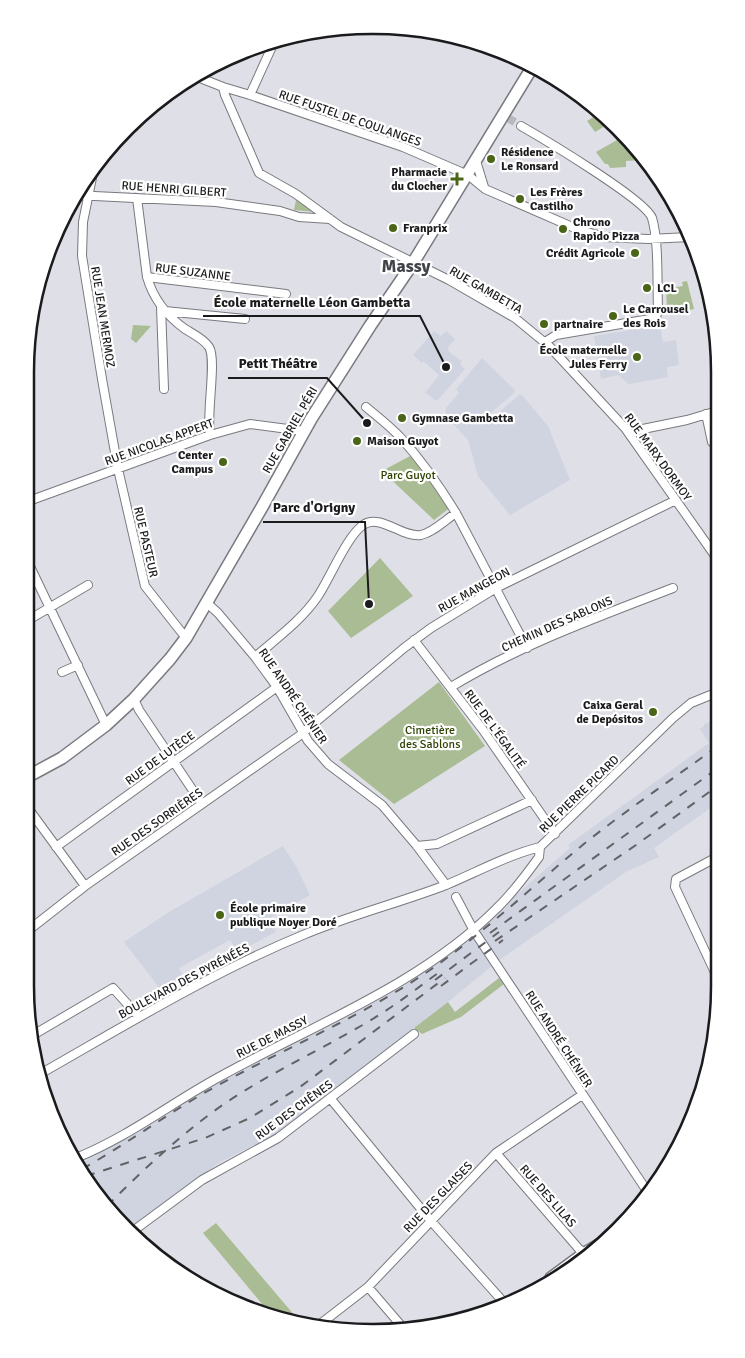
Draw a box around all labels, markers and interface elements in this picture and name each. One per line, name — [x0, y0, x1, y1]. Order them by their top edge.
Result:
street label: RUE FUSTEL DE COULANGES — [277, 87, 423, 150]
place label: Résidence Le Ronsard — [501, 145, 559, 174]
marker: Résidence Le Ronsard — [485, 153, 497, 165]
place label: Pharmacie du Clocher — [391, 165, 447, 194]
marker: Pharmacie du Clocher — [451, 173, 463, 185]
street label: RUE HENRI GILBERT — [121, 178, 227, 201]
place label: Les Frères Castilho — [530, 185, 583, 214]
marker: Les Frères Castilho — [514, 193, 526, 205]
place label: Chrono Rapido Pizza — [573, 215, 639, 244]
place label: Franprix — [403, 221, 448, 236]
marker: Franprix — [387, 222, 399, 234]
marker: Chrono Rapido Pizza — [557, 223, 569, 235]
place label: Crédit Agricole — [546, 246, 625, 261]
marker: Crédit Agricole — [629, 247, 641, 259]
district label: Massy — [381, 255, 431, 277]
street label: RUE SUZANNE — [154, 260, 232, 285]
street label: RUE GAMBETTA — [446, 263, 526, 318]
street label: RUE JEAN MERMOZ — [87, 265, 118, 369]
place label: LCL — [657, 281, 677, 296]
marker: LCL — [641, 282, 653, 294]
callout: École maternelle Léon Gambetta — [203, 287, 420, 316]
text: École maternelle Léon Gambetta — [213, 294, 411, 311]
place label: Le Carrousel des Rois — [623, 302, 689, 331]
marker: Le Carrousel des Rois — [607, 310, 619, 322]
place label: partnaire — [554, 317, 603, 332]
marker: partnaire — [538, 318, 550, 330]
place label: École maternelle Jules Ferry — [539, 343, 627, 372]
callout: Petit Théâtre — [228, 349, 327, 378]
marker: École maternelle Jules Ferry — [631, 351, 643, 363]
text: Petit Théâtre — [239, 355, 317, 372]
street label: RUE GABRIEL PÉRI — [260, 384, 321, 476]
place label: Gymnase Gambetta — [412, 411, 513, 426]
street label: RUE MARX DORMOY — [621, 411, 694, 504]
marker: Gymnase Gambetta — [396, 412, 408, 424]
street label: RUE NICOLAS APPERT — [103, 416, 216, 469]
place label: Maison Guyot — [367, 434, 439, 449]
marker: Maison Guyot — [351, 435, 363, 447]
place label: Center Campus — [171, 448, 214, 477]
marker: Center Campus — [217, 456, 229, 468]
park label: Parc Guyot — [380, 468, 436, 483]
callout: Parc d'Origny — [263, 493, 365, 522]
text: Parc d'Origny — [273, 499, 355, 516]
street label: RUE PASTEUR — [130, 505, 161, 579]
street label: RUE MANGEON — [436, 564, 513, 616]
street label: CHEMIN DES SABLONS — [499, 593, 615, 656]
street label: RUE ANDRÉ CHÉNIER — [255, 646, 330, 747]
street label: RUE DE L'ÉGALITÉ — [461, 687, 529, 772]
place label: Caixa Geral de Depósitos — [576, 698, 644, 727]
marker: Caixa Geral de Depósitos — [647, 706, 659, 718]
park label: Cimetière des Sablons — [400, 723, 460, 752]
street label: RUE DE LUTÈCE — [123, 728, 198, 789]
street label: RUE PIERRE PICARD — [536, 752, 623, 836]
street label: RUE DES SORRIÈRES — [109, 785, 206, 860]
place label: École primaire publique Noyer Doré — [230, 901, 337, 930]
marker: École primaire publique Noyer Doré — [214, 909, 226, 921]
street label: BOULEVARD DES PYRÉNÉES — [116, 940, 253, 1022]
street label: RUE ANDRÉ CHÉNIER — [522, 988, 595, 1090]
street label: RUE DE MASSY — [234, 1013, 310, 1062]
street label: RUE DES CHÊNES — [253, 1077, 336, 1144]
street label: RUE DES GLAISES — [401, 1158, 476, 1236]
street label: RUE DES LILAS — [516, 1162, 579, 1231]

